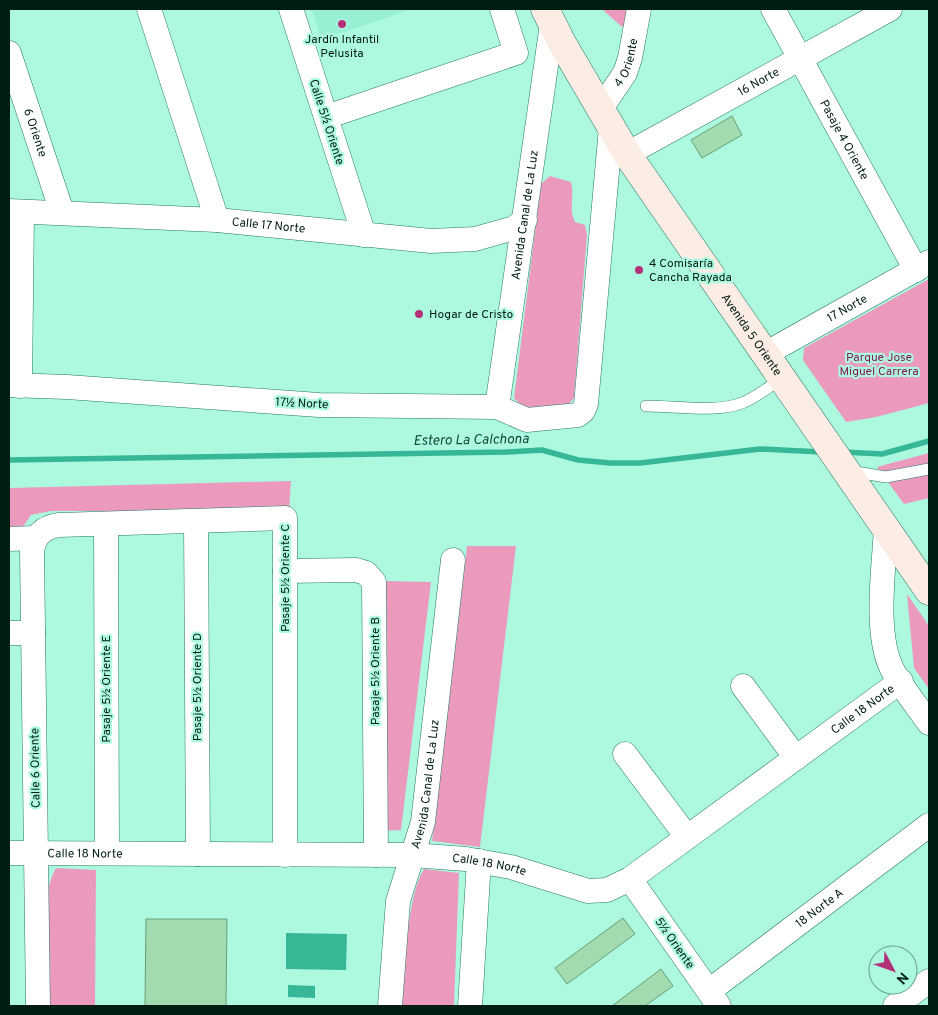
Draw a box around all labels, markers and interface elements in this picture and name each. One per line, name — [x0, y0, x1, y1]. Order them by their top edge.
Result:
marker: Jardín Infantil Pelusita — [336, 18, 348, 30]
place label: Jardín Infantil Pelusita — [305, 32, 379, 62]
street label: 4 Oriente — [611, 37, 642, 91]
street label: 16 Norte — [735, 64, 783, 100]
street label: Calle 5½ Oriente — [305, 77, 347, 167]
street label: Pasaje 4 Oriente — [815, 97, 872, 183]
street label: 6 Oriente — [19, 107, 50, 160]
street label: Avenida Canal de La Luz — [508, 149, 543, 281]
street label: Calle 17 Norte — [231, 214, 306, 238]
place label: 4 Comisaría Cancha Rayada — [649, 256, 732, 286]
marker: 4 Comisaría Cancha Rayada — [633, 264, 645, 276]
street label: Avenida 5 Oriente — [717, 291, 785, 379]
street label: 17 Norte — [824, 291, 871, 327]
place label: Hogar de Cristo — [429, 307, 513, 323]
marker: Hogar de Cristo — [413, 308, 425, 320]
park label: Parque Jose Miguel Carrera — [839, 350, 919, 380]
street label: 17½ Norte — [275, 395, 329, 413]
water label: Estero La Calchona — [413, 431, 530, 450]
street label: Pasaje 5½ Oriente C — [278, 524, 294, 632]
street label: Pasaje 5½ Oriente B — [368, 617, 384, 725]
street label: Pasaje 5½ Oriente D — [190, 633, 206, 741]
street label: Pasaje 5½ Oriente E — [99, 635, 115, 743]
street label: Calle 18 Norte — [828, 681, 898, 739]
street label: Avenida Canal de La Luz — [408, 719, 444, 851]
street label: Calle 6 Oriente — [27, 728, 45, 808]
street label: Calle 18 Norte — [47, 846, 123, 863]
street label: Calle 18 Norte — [452, 851, 528, 880]
street label: 18 Norte A — [793, 885, 847, 932]
street label: 5½ Oriente — [651, 915, 698, 973]
north arrow — [868, 945, 918, 995]
text: N — [892, 968, 911, 987]

